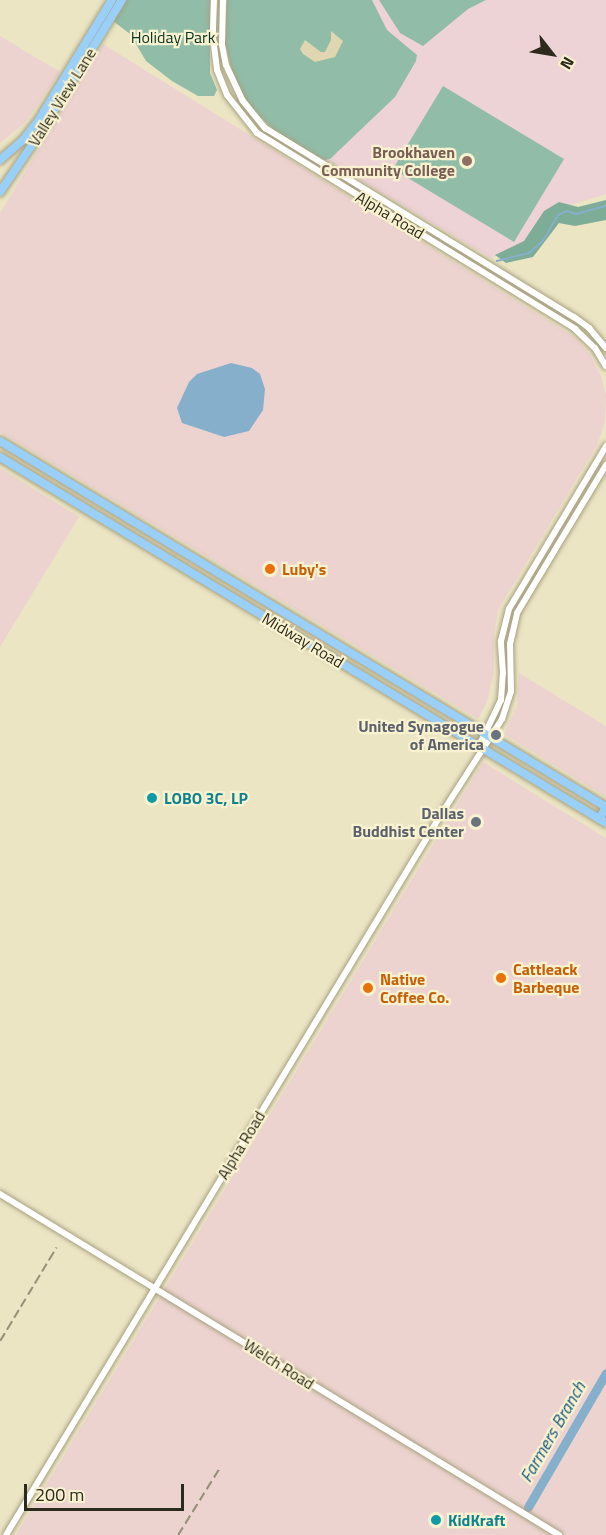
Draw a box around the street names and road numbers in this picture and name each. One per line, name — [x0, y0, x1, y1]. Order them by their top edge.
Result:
street label: Valley View Lane — [24, 44, 100, 150]
street label: Alpha Road — [352, 187, 428, 243]
street label: Midway Road — [259, 608, 347, 672]
street label: Alpha Road — [213, 1107, 269, 1183]
street label: Welch Road — [240, 1335, 318, 1393]

